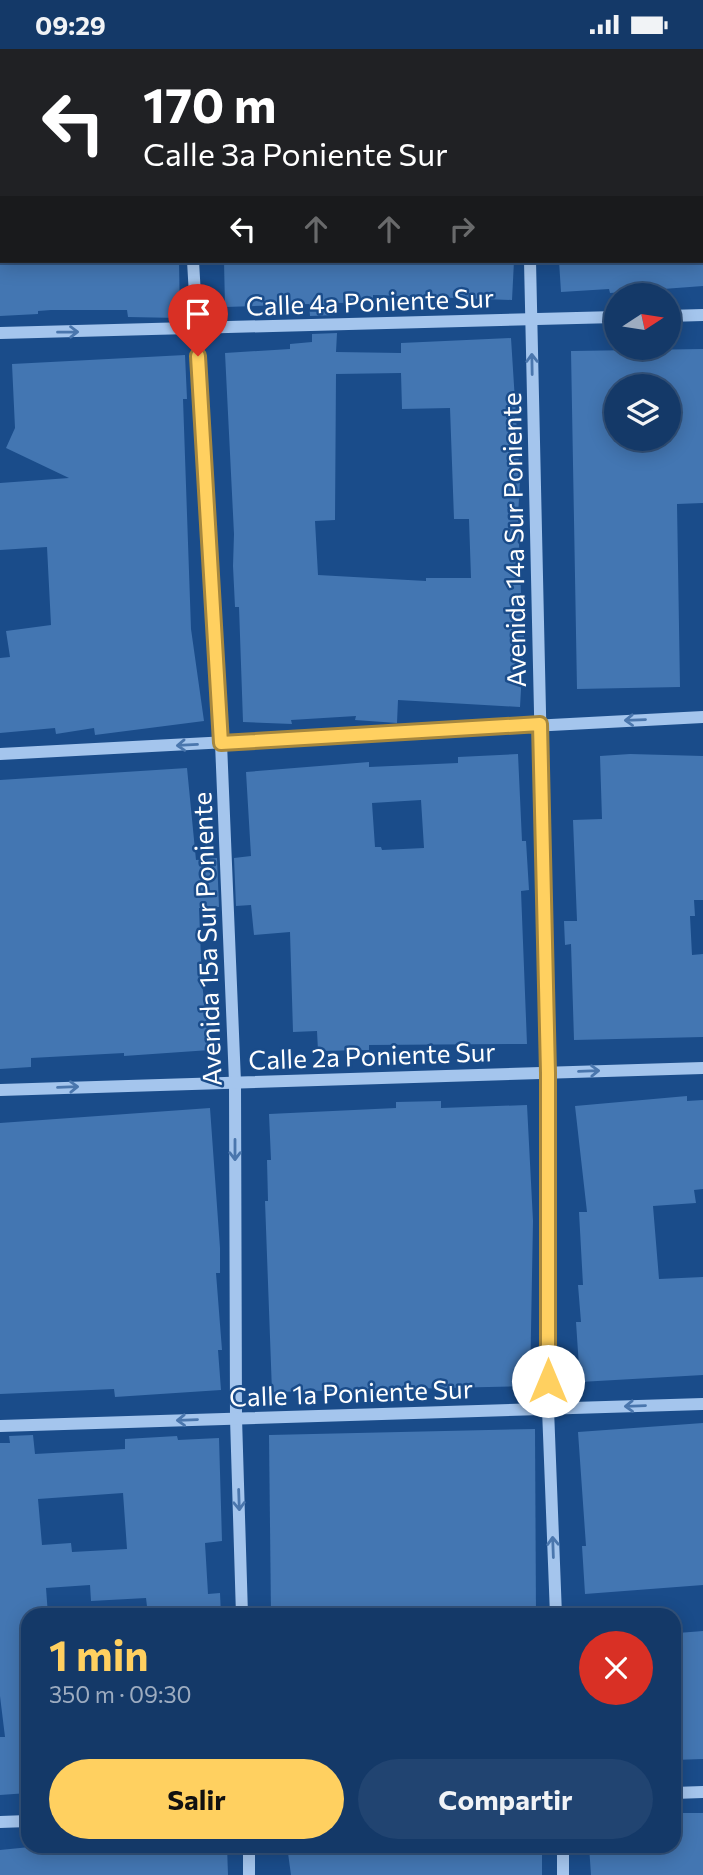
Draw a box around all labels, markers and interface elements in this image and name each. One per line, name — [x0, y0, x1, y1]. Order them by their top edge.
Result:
text: 09:29 — [35, 9, 106, 40]
text: 170 m — [143, 73, 276, 133]
icon: left — [28, 77, 119, 168]
text: Calle 3a Poniente Sur — [143, 133, 448, 173]
icon: left — [224, 210, 262, 248]
icon: ahead — [297, 210, 335, 248]
icon: ahead — [370, 210, 408, 248]
icon: right — [443, 210, 481, 248]
street label: Calle 4a Poniente Sur — [245, 281, 495, 321]
north arrow — [604, 283, 681, 361]
map controls — [604, 283, 681, 451]
pin — [168, 284, 228, 356]
icon: arrive — [179, 295, 217, 333]
one-way arrow — [56, 325, 79, 338]
one-way arrow — [525, 353, 539, 376]
button: layers — [604, 374, 681, 451]
street label: Avenida 14a Sur Poniente — [495, 392, 531, 688]
one-way arrow — [624, 714, 647, 727]
one-way arrow — [176, 738, 199, 751]
street label: Avenida 15a Sur Poniente — [185, 791, 227, 1087]
street label: Calle 2a Poniente Sur — [248, 1035, 496, 1075]
one-way arrow — [578, 1065, 601, 1078]
one-way arrow — [56, 1081, 79, 1094]
one-way arrow — [228, 1138, 242, 1161]
position arrow — [511, 1344, 585, 1418]
street label: Calle 1a Poniente Sur — [229, 1372, 473, 1412]
one-way arrow — [624, 1399, 647, 1412]
one-way arrow — [176, 1413, 199, 1426]
one-way arrow — [232, 1488, 245, 1511]
one-way arrow — [547, 1536, 560, 1559]
text: 1 min — [49, 1628, 149, 1680]
button: close — [579, 1631, 653, 1705]
text: 350 m · 09:30 — [49, 1680, 192, 1708]
button: Salir — [49, 1759, 344, 1839]
button: Compartir — [358, 1759, 653, 1839]

